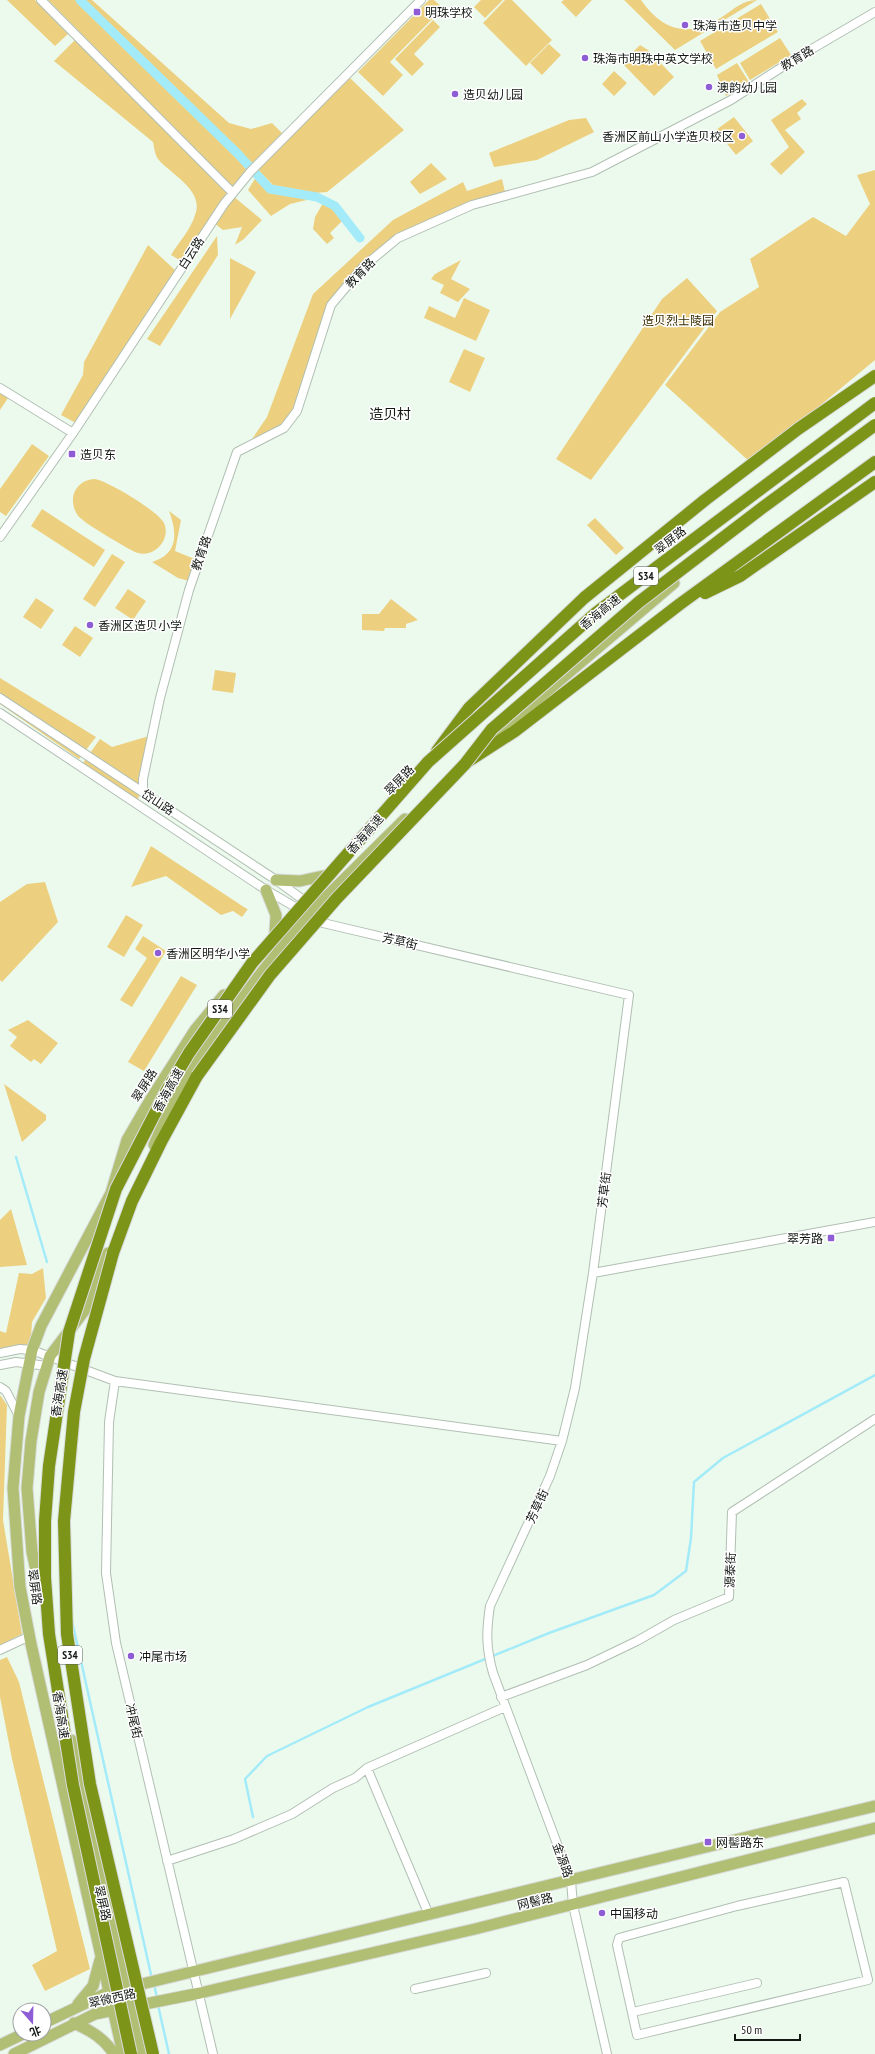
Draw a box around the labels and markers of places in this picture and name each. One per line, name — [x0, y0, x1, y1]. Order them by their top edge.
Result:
place label: 明珠学校 — [425, 5, 473, 20]
marker: 明珠学校 — [412, 7, 422, 17]
place label: 珠海市造贝中学 — [693, 18, 777, 33]
marker: 珠海市造贝中学 — [680, 20, 690, 30]
place label: 珠海市明珠中英文学校 — [593, 51, 713, 66]
marker: 珠海市明珠中英文学校 — [580, 53, 590, 63]
place label: 澳韵幼儿园 — [717, 80, 777, 95]
marker: 澳韵幼儿园 — [704, 82, 714, 92]
place label: 造贝幼儿园 — [463, 87, 523, 102]
marker: 造贝幼儿园 — [450, 89, 460, 99]
place label: 香洲区前山小学造贝校区 — [602, 129, 734, 144]
marker: 香洲区前山小学造贝校区 — [737, 131, 747, 141]
place label: 造贝东 — [80, 447, 116, 462]
marker: 造贝东 — [67, 449, 77, 459]
place label: 香洲区造贝小学 — [98, 618, 182, 633]
marker: 香洲区造贝小学 — [85, 620, 95, 630]
place label: 香洲区明华小学 — [166, 946, 250, 961]
marker: 香洲区明华小学 — [153, 948, 163, 958]
place label: 翠芳路 — [787, 1231, 823, 1246]
marker: 翠芳路 — [826, 1233, 836, 1243]
place label: 冲尾市场 — [139, 1649, 187, 1664]
marker: 冲尾市场 — [126, 1651, 136, 1661]
place label: 网髻路东 — [716, 1835, 764, 1850]
marker: 网髻路东 — [703, 1837, 713, 1847]
place label: 中国移动 — [610, 1906, 658, 1921]
marker: 中国移动 — [597, 1908, 607, 1918]

